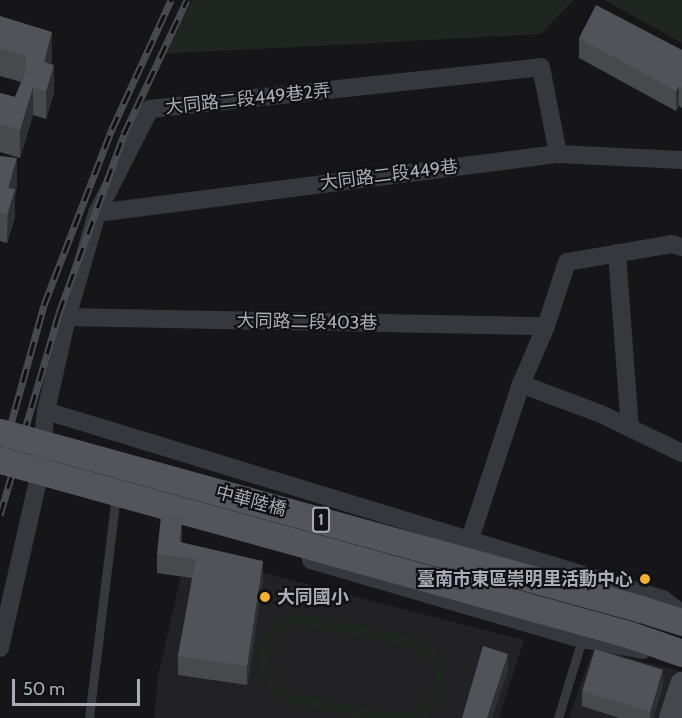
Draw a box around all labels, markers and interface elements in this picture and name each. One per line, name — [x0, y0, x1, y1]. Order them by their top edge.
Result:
street label: 大同路二段449巷2弄 — [164, 80, 332, 118]
street label: 大同路二段449巷 — [319, 156, 459, 194]
street label: 大同路二段403巷 — [236, 310, 378, 334]
street label: 中華陸橋 — [213, 481, 289, 521]
road number: 1 — [312, 507, 330, 533]
place label: 臺南市東區崇明里活動中心 — [417, 568, 633, 590]
marker: 臺南市東區崇明里活動中心 — [638, 572, 652, 586]
place label: 大同國小 — [277, 586, 349, 608]
marker: 大同國小 — [258, 590, 272, 604]
scale bar — [15, 667, 142, 705]
text: 50 m — [23, 678, 65, 700]

